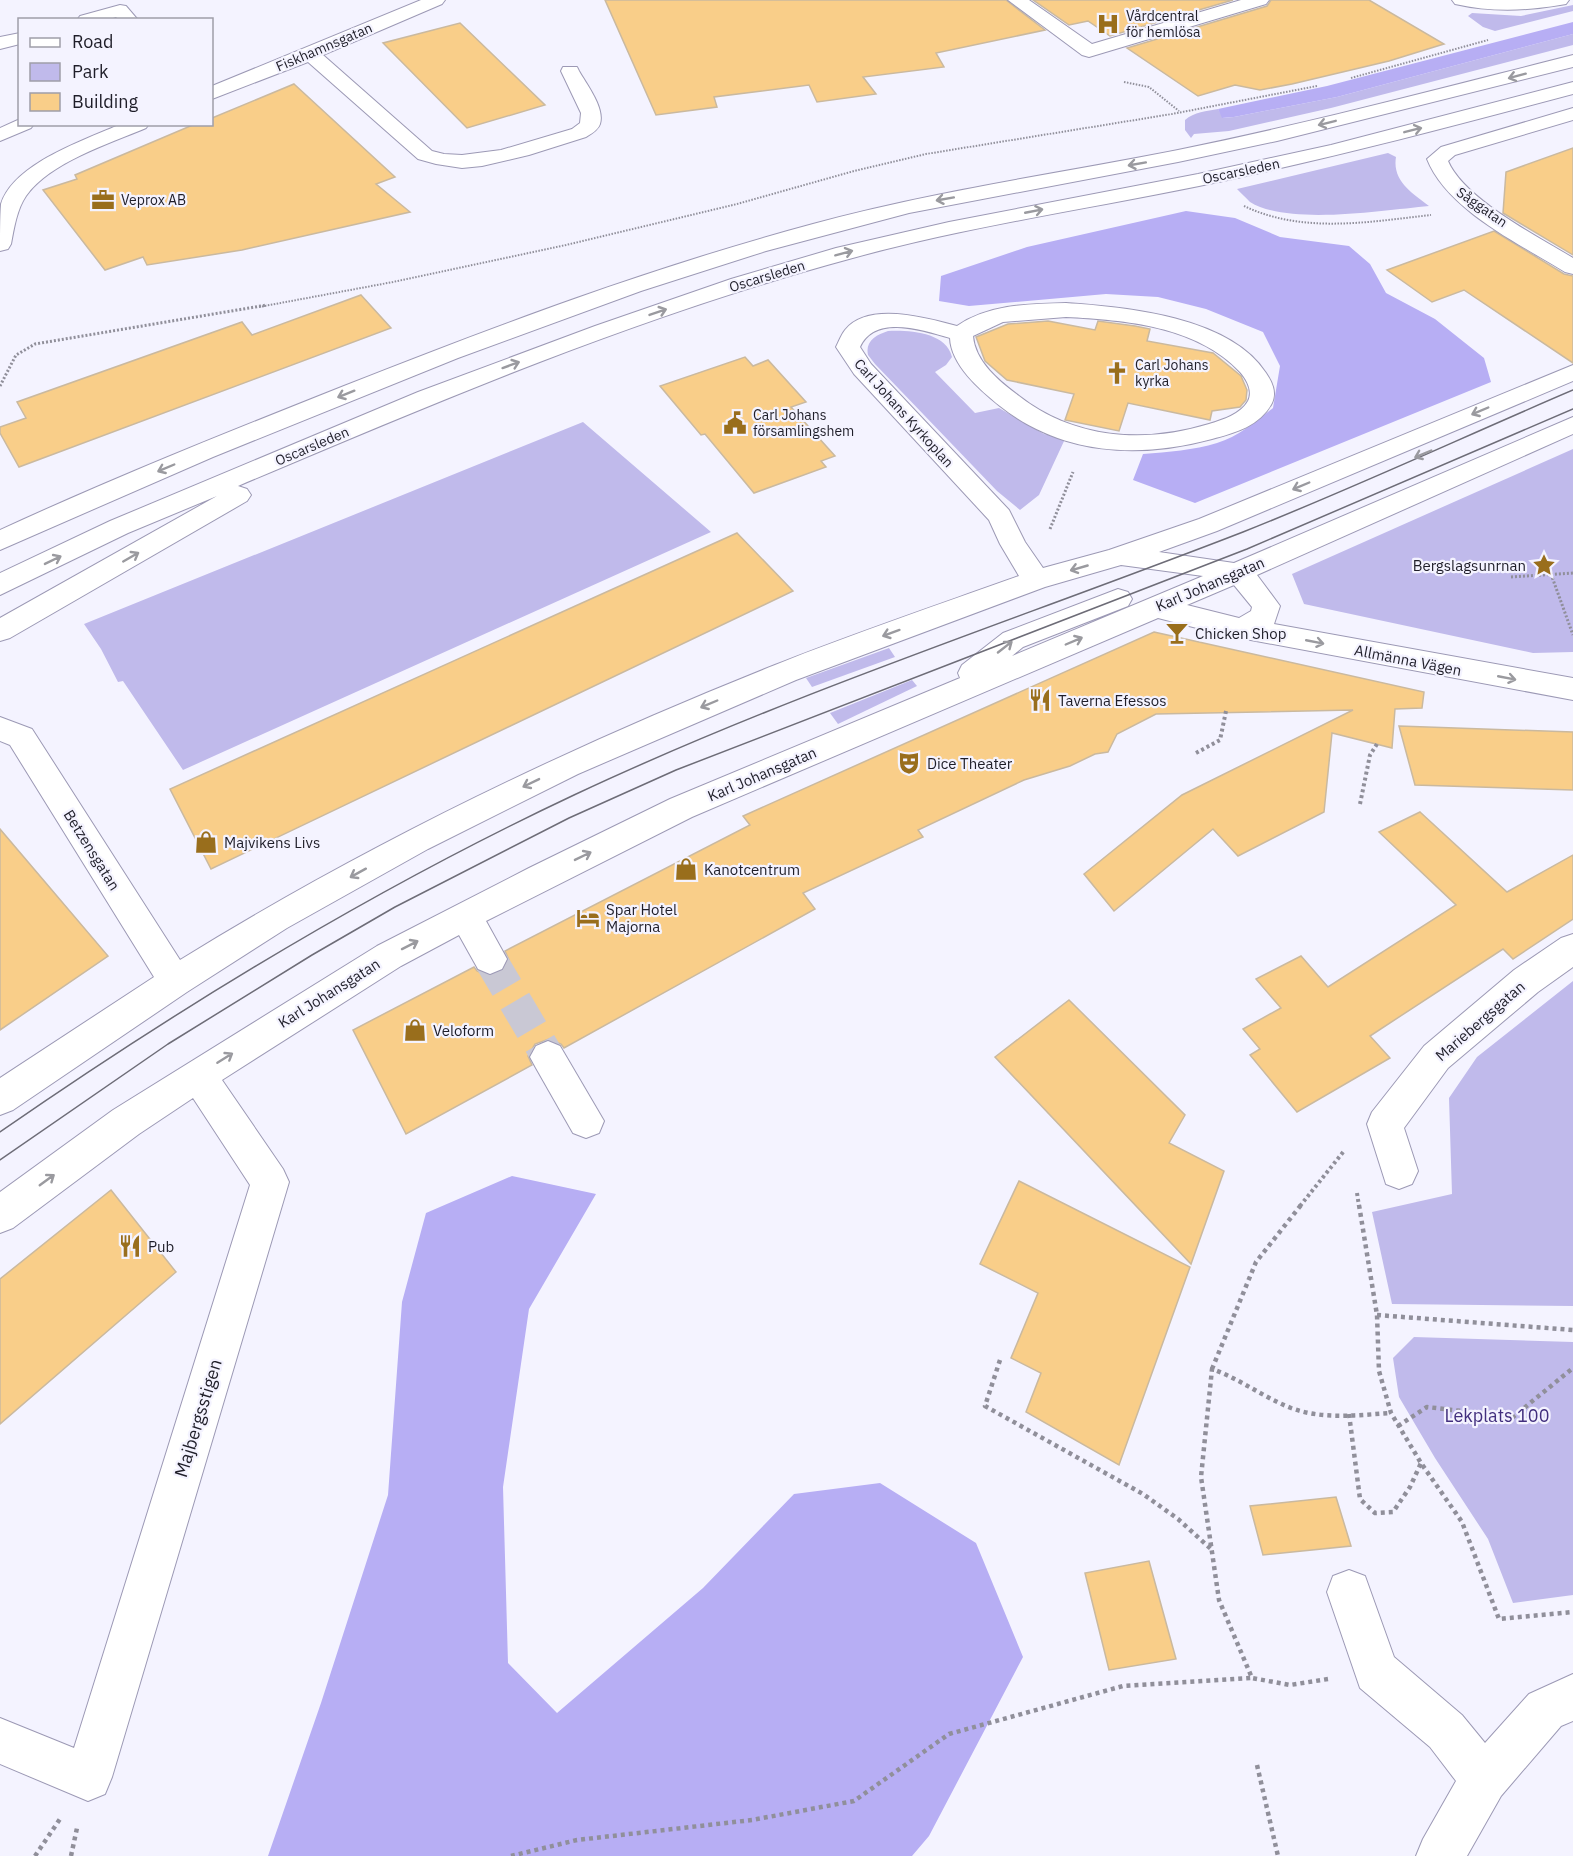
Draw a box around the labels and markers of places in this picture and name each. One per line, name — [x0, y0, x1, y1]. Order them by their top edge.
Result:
place label: Vårdcentral för hemlösa — [1126, 7, 1201, 41]
hospital icon: Vårdcentral för hemlösa — [1095, 11, 1121, 37]
office icon: Veprox AB — [90, 187, 116, 213]
place label: Veprox AB — [121, 191, 186, 209]
place label: Carl Johans kyrka — [1135, 356, 1209, 390]
church icon: Carl Johans kyrka — [1104, 360, 1130, 386]
place label: Carl Johans församlingshem — [753, 406, 854, 440]
public building icon: Carl Johans församlingshem — [722, 410, 748, 436]
place icon: Bergslagsunrnan — [1531, 552, 1557, 578]
place label: Bergslagsunrnan — [1413, 556, 1526, 575]
bar icon: Chicken Shop — [1164, 620, 1190, 646]
place label: Chicken Shop — [1195, 624, 1286, 643]
restaurant icon: Taverna Efessos — [1027, 687, 1053, 713]
place label: Taverna Efessos — [1058, 691, 1167, 710]
theatre icon: Dice Theater — [896, 750, 922, 776]
place label: Dice Theater — [927, 754, 1013, 773]
shop icon: Majvikens Livs — [193, 829, 219, 855]
place label: Majvikens Livs — [224, 833, 320, 852]
shop icon: Kanotcentrum — [673, 856, 699, 882]
place label: Kanotcentrum — [704, 860, 800, 879]
place label: Spar Hotel Majorna — [606, 900, 677, 936]
hotel icon: Spar Hotel Majorna — [575, 905, 601, 931]
shop icon: Veloform — [402, 1017, 428, 1043]
place label: Veloform — [433, 1021, 494, 1040]
restaurant icon: Pub — [117, 1233, 143, 1259]
place label: Pub — [148, 1237, 174, 1256]

